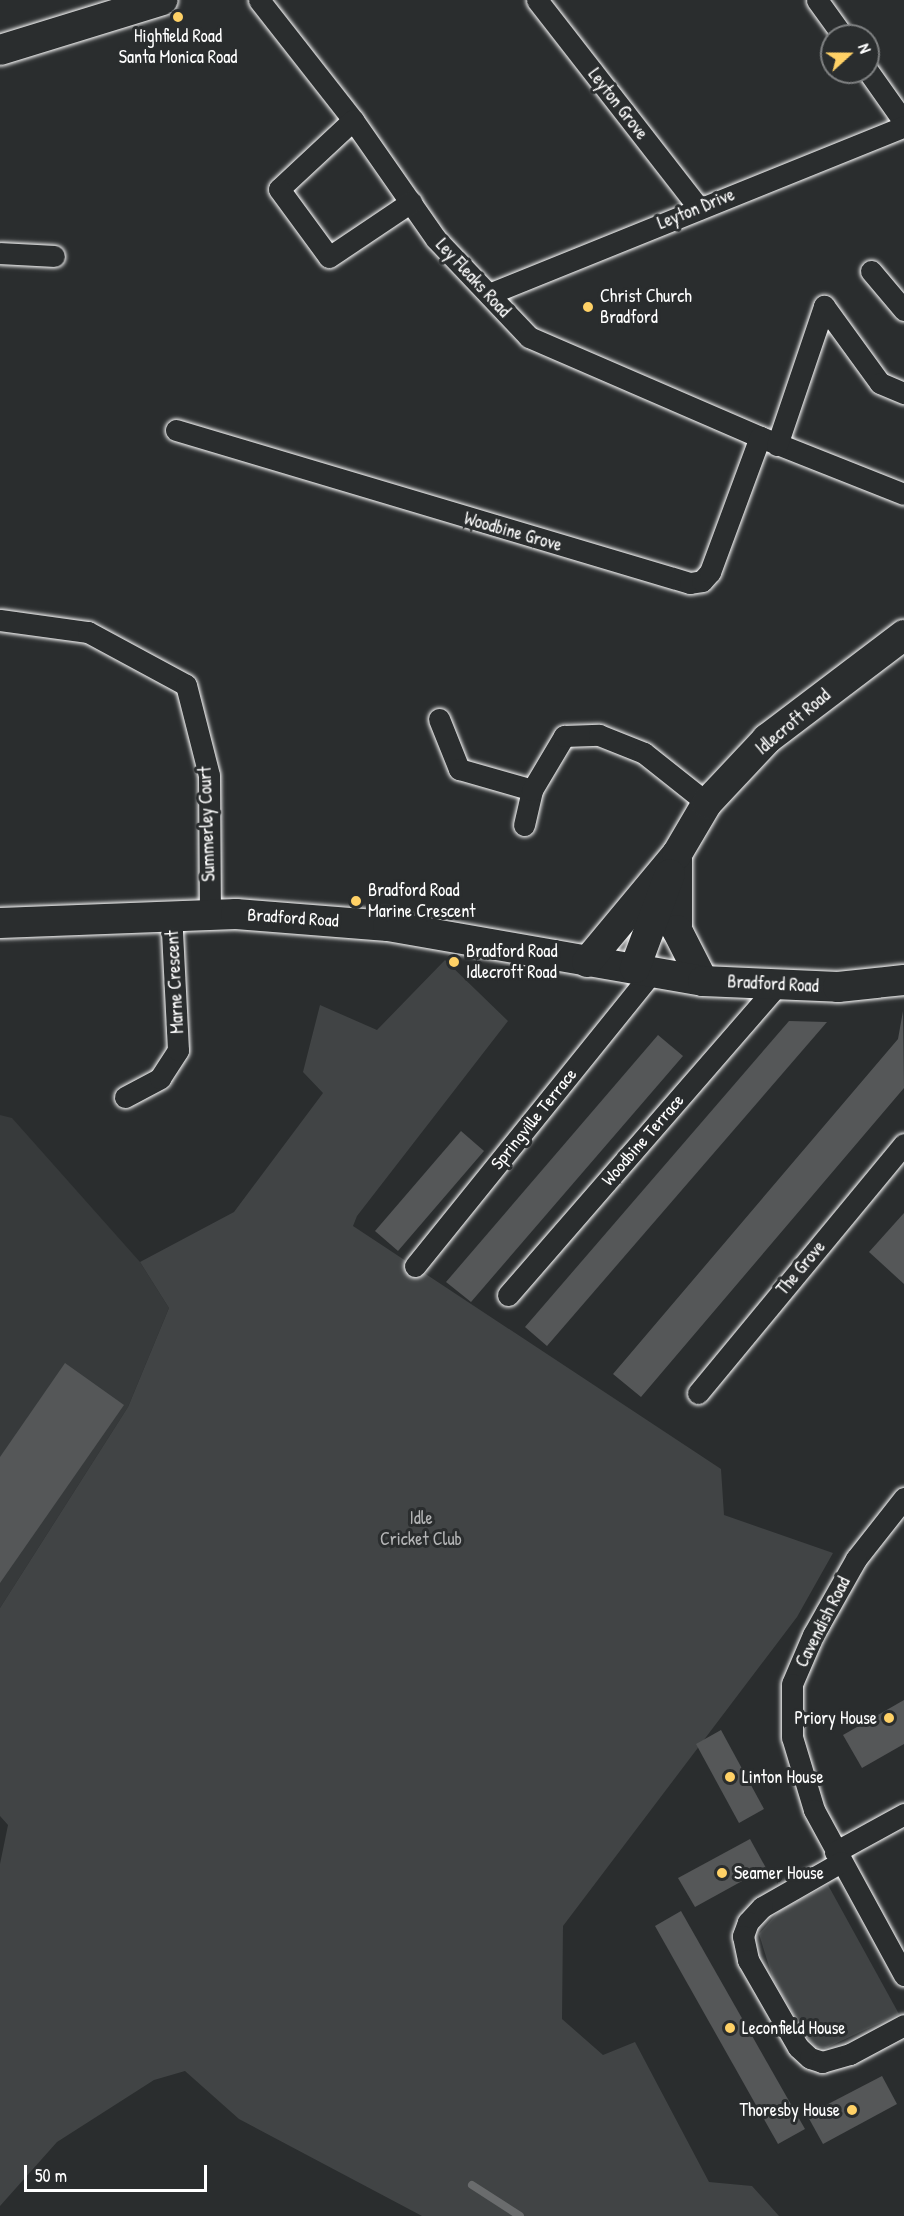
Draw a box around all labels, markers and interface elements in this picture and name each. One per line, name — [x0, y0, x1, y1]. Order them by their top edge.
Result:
marker: Highfield Road Santa Monica Road — [171, 10, 185, 24]
north arrow — [820, 24, 880, 84]
place label: Highfield Road Santa Monica Road — [119, 26, 237, 68]
text: N — [853, 40, 877, 56]
street label: Leyton Grove — [584, 64, 652, 144]
street label: Leyton Drive — [654, 184, 738, 234]
street label: Ley Fleaks Road — [431, 234, 515, 322]
place label: Christ Church Bradford — [600, 286, 692, 328]
marker: Christ Church Bradford — [581, 300, 595, 314]
street label: Woodbine Grove — [462, 508, 564, 556]
street label: Idlecroft Road — [751, 685, 835, 759]
street label: Summerley Court — [194, 766, 220, 882]
place label: Bradford Road Marine Crescent — [368, 880, 476, 922]
marker: Bradford Road Marine Crescent — [349, 894, 363, 908]
street label: Bradford Road — [247, 904, 339, 932]
street label: Marne Crescent — [162, 930, 188, 1034]
place label: Bradford Road Idlecroft Road — [466, 941, 557, 984]
marker: Bradford Road Idlecroft Road — [447, 955, 461, 969]
street label: Bradford Road — [727, 971, 819, 997]
street label: Springville Terrace — [487, 1064, 581, 1174]
street label: Woodbine Terrace — [597, 1090, 689, 1190]
street label: The Grove — [772, 1236, 830, 1300]
park label: Idle Cricket Club — [380, 1508, 462, 1550]
street label: Cavendish Road — [791, 1573, 855, 1671]
place label: Priory House — [794, 1707, 877, 1729]
marker: Priory House — [882, 1711, 896, 1725]
place label: Linton House — [742, 1766, 824, 1788]
marker: Linton House — [723, 1770, 737, 1784]
place label: Seamer House — [734, 1862, 824, 1884]
marker: Seamer House — [715, 1866, 729, 1880]
place label: Leconfield House — [742, 2017, 846, 2039]
marker: Leconfield House — [723, 2021, 737, 2035]
place label: Thoresby House — [740, 2099, 840, 2121]
marker: Thoresby House — [845, 2103, 859, 2117]
scale bar — [27, 2153, 210, 2191]
text: 50 m — [35, 2163, 67, 2188]

